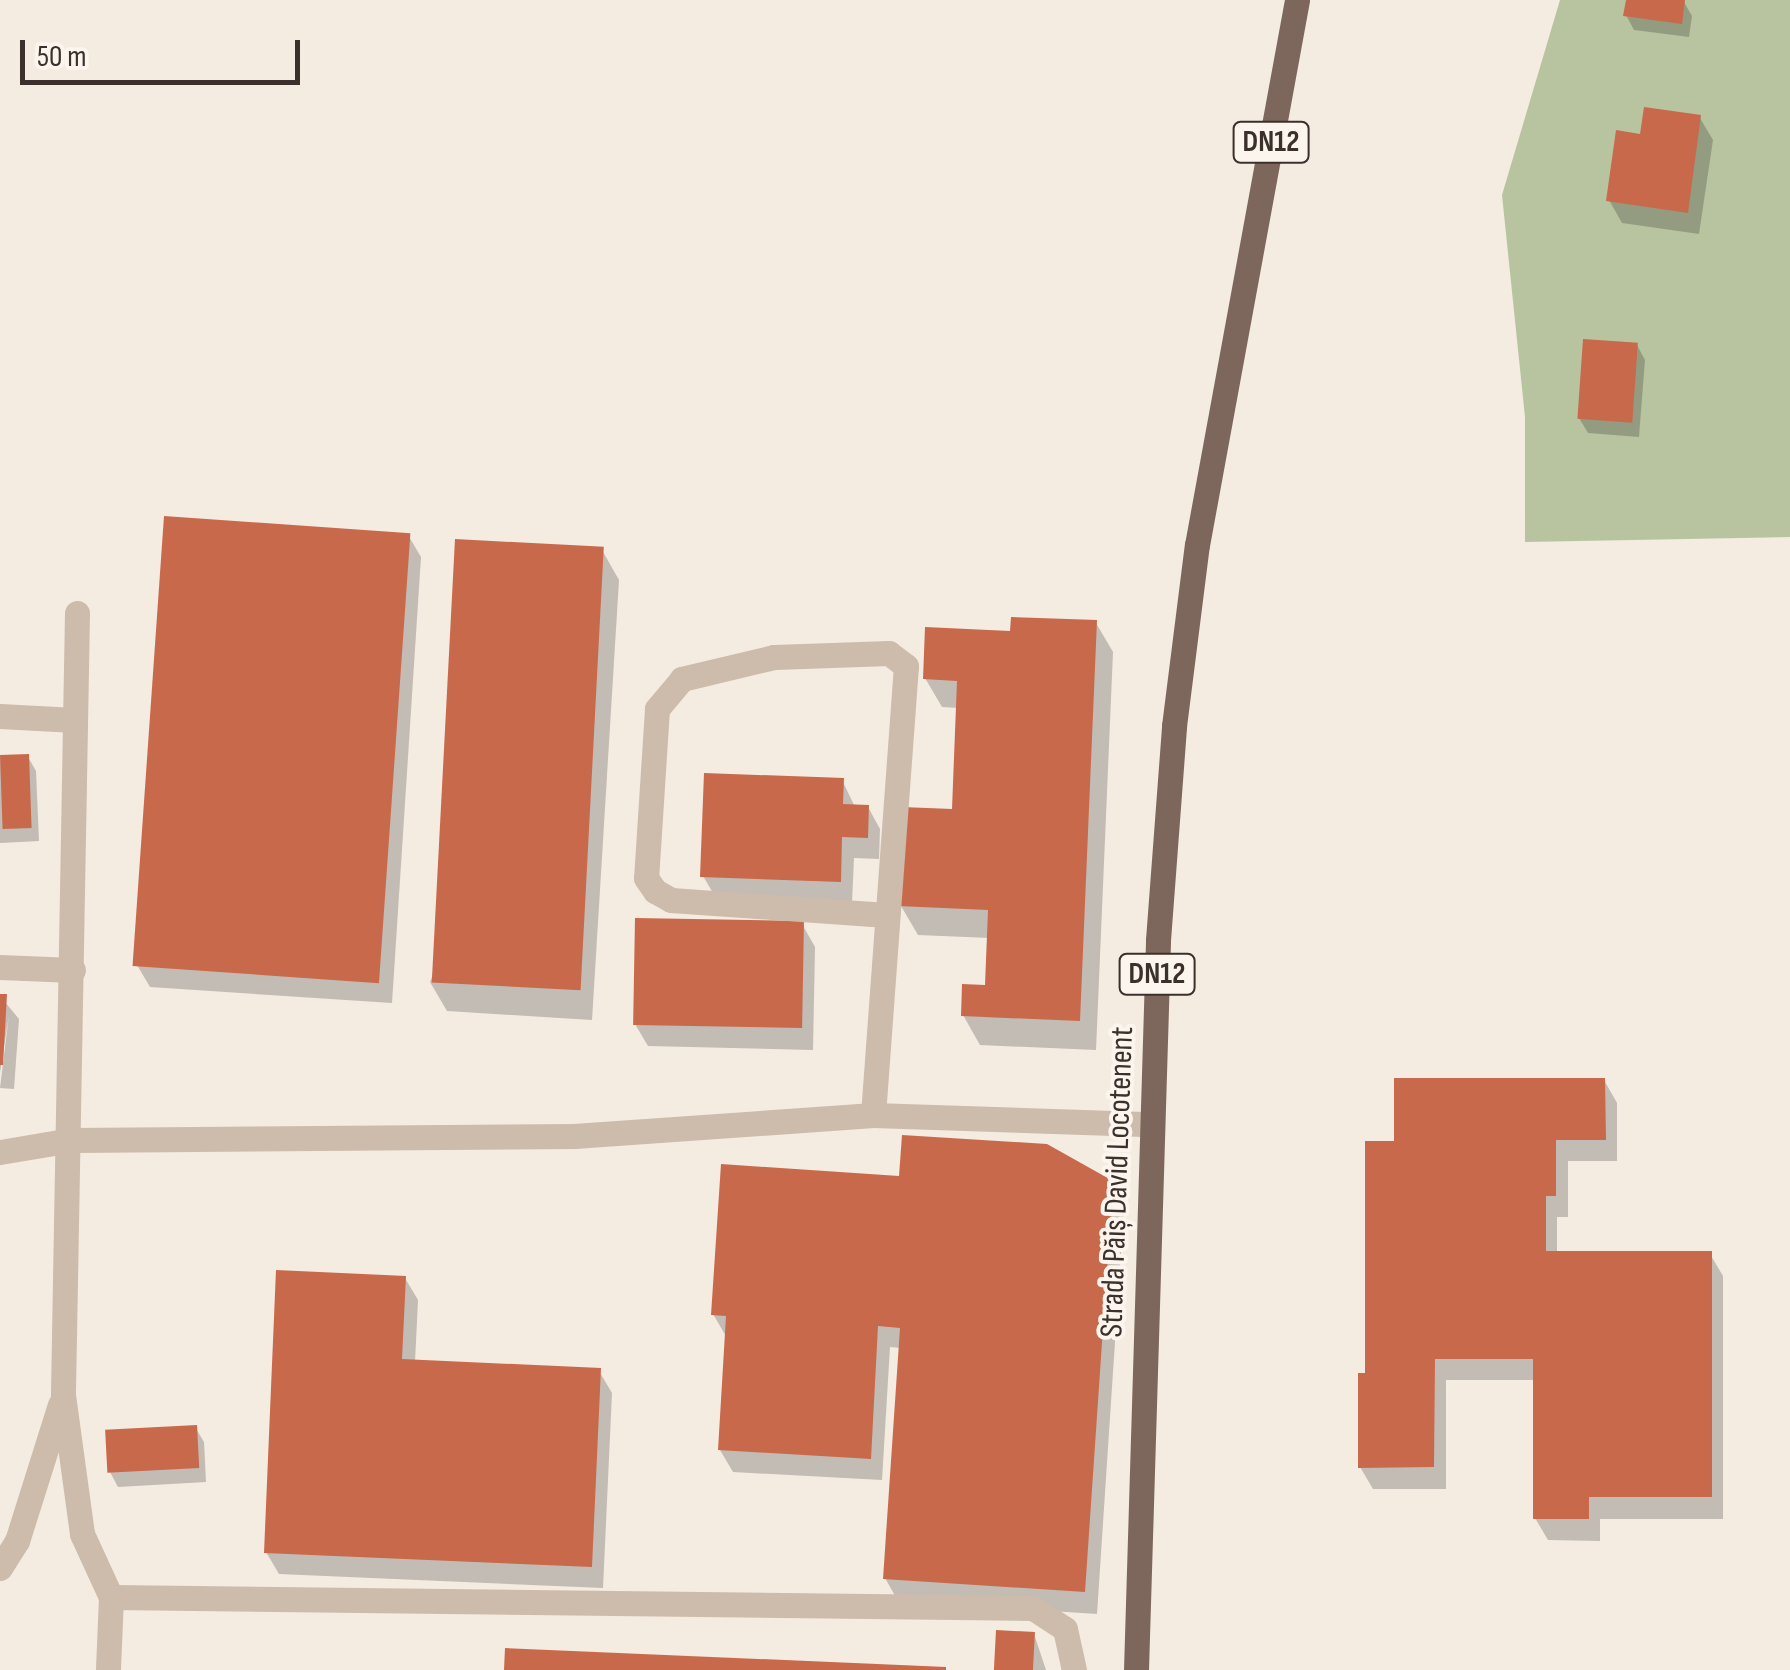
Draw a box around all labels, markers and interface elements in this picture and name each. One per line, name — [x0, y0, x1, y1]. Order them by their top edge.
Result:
scale bar — [25, 20, 305, 82]
text: 50 m — [37, 39, 86, 75]
road number: DN12 — [1231, 117, 1311, 167]
road number: DN12 — [1117, 949, 1197, 999]
street label: Strada Păiș David Locotenent — [1093, 1026, 1143, 1338]

